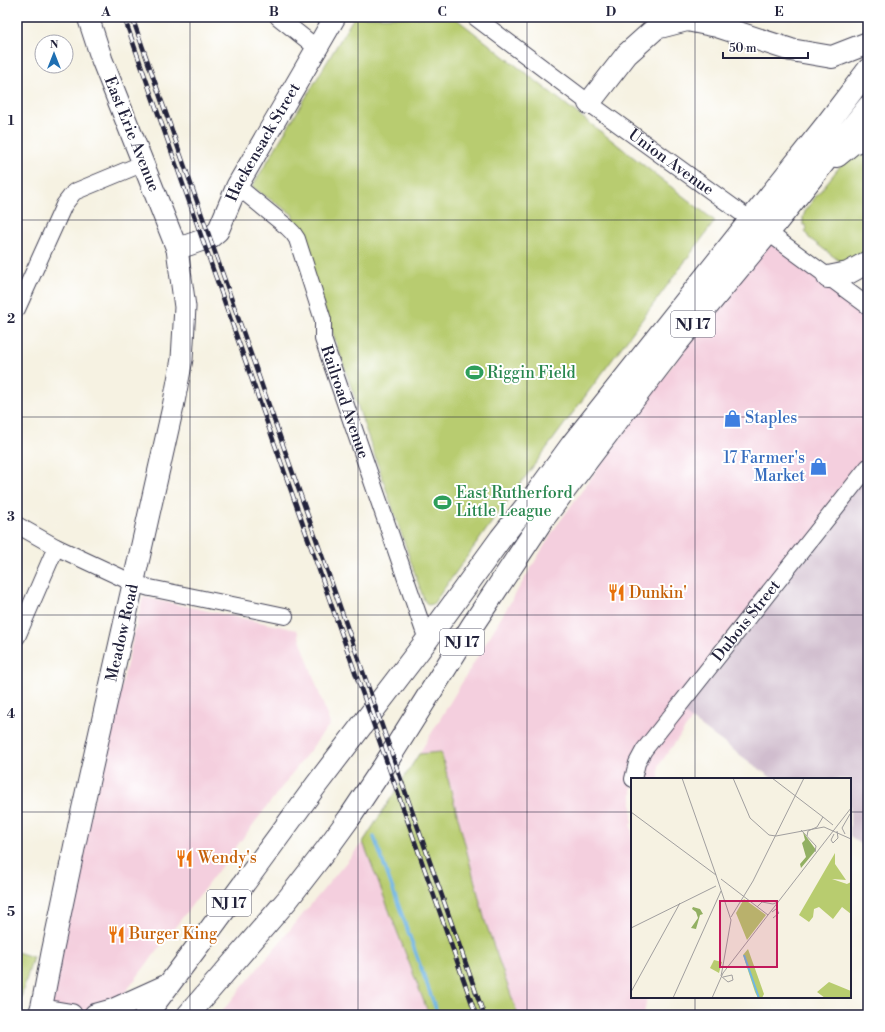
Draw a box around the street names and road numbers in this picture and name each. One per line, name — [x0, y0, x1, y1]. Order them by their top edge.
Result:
street label: East Erie Avenue — [100, 73, 164, 195]
street label: Hackensack Street — [222, 79, 305, 204]
street label: Union Avenue — [624, 125, 718, 200]
road number: NJ 17 — [671, 311, 715, 337]
street label: Railroad Avenue — [316, 343, 374, 461]
street label: Dubois Street — [708, 576, 785, 666]
street label: Meadow Road — [101, 582, 143, 684]
road number: NJ 17 — [440, 629, 484, 655]
road number: NJ 17 — [207, 890, 251, 916]

